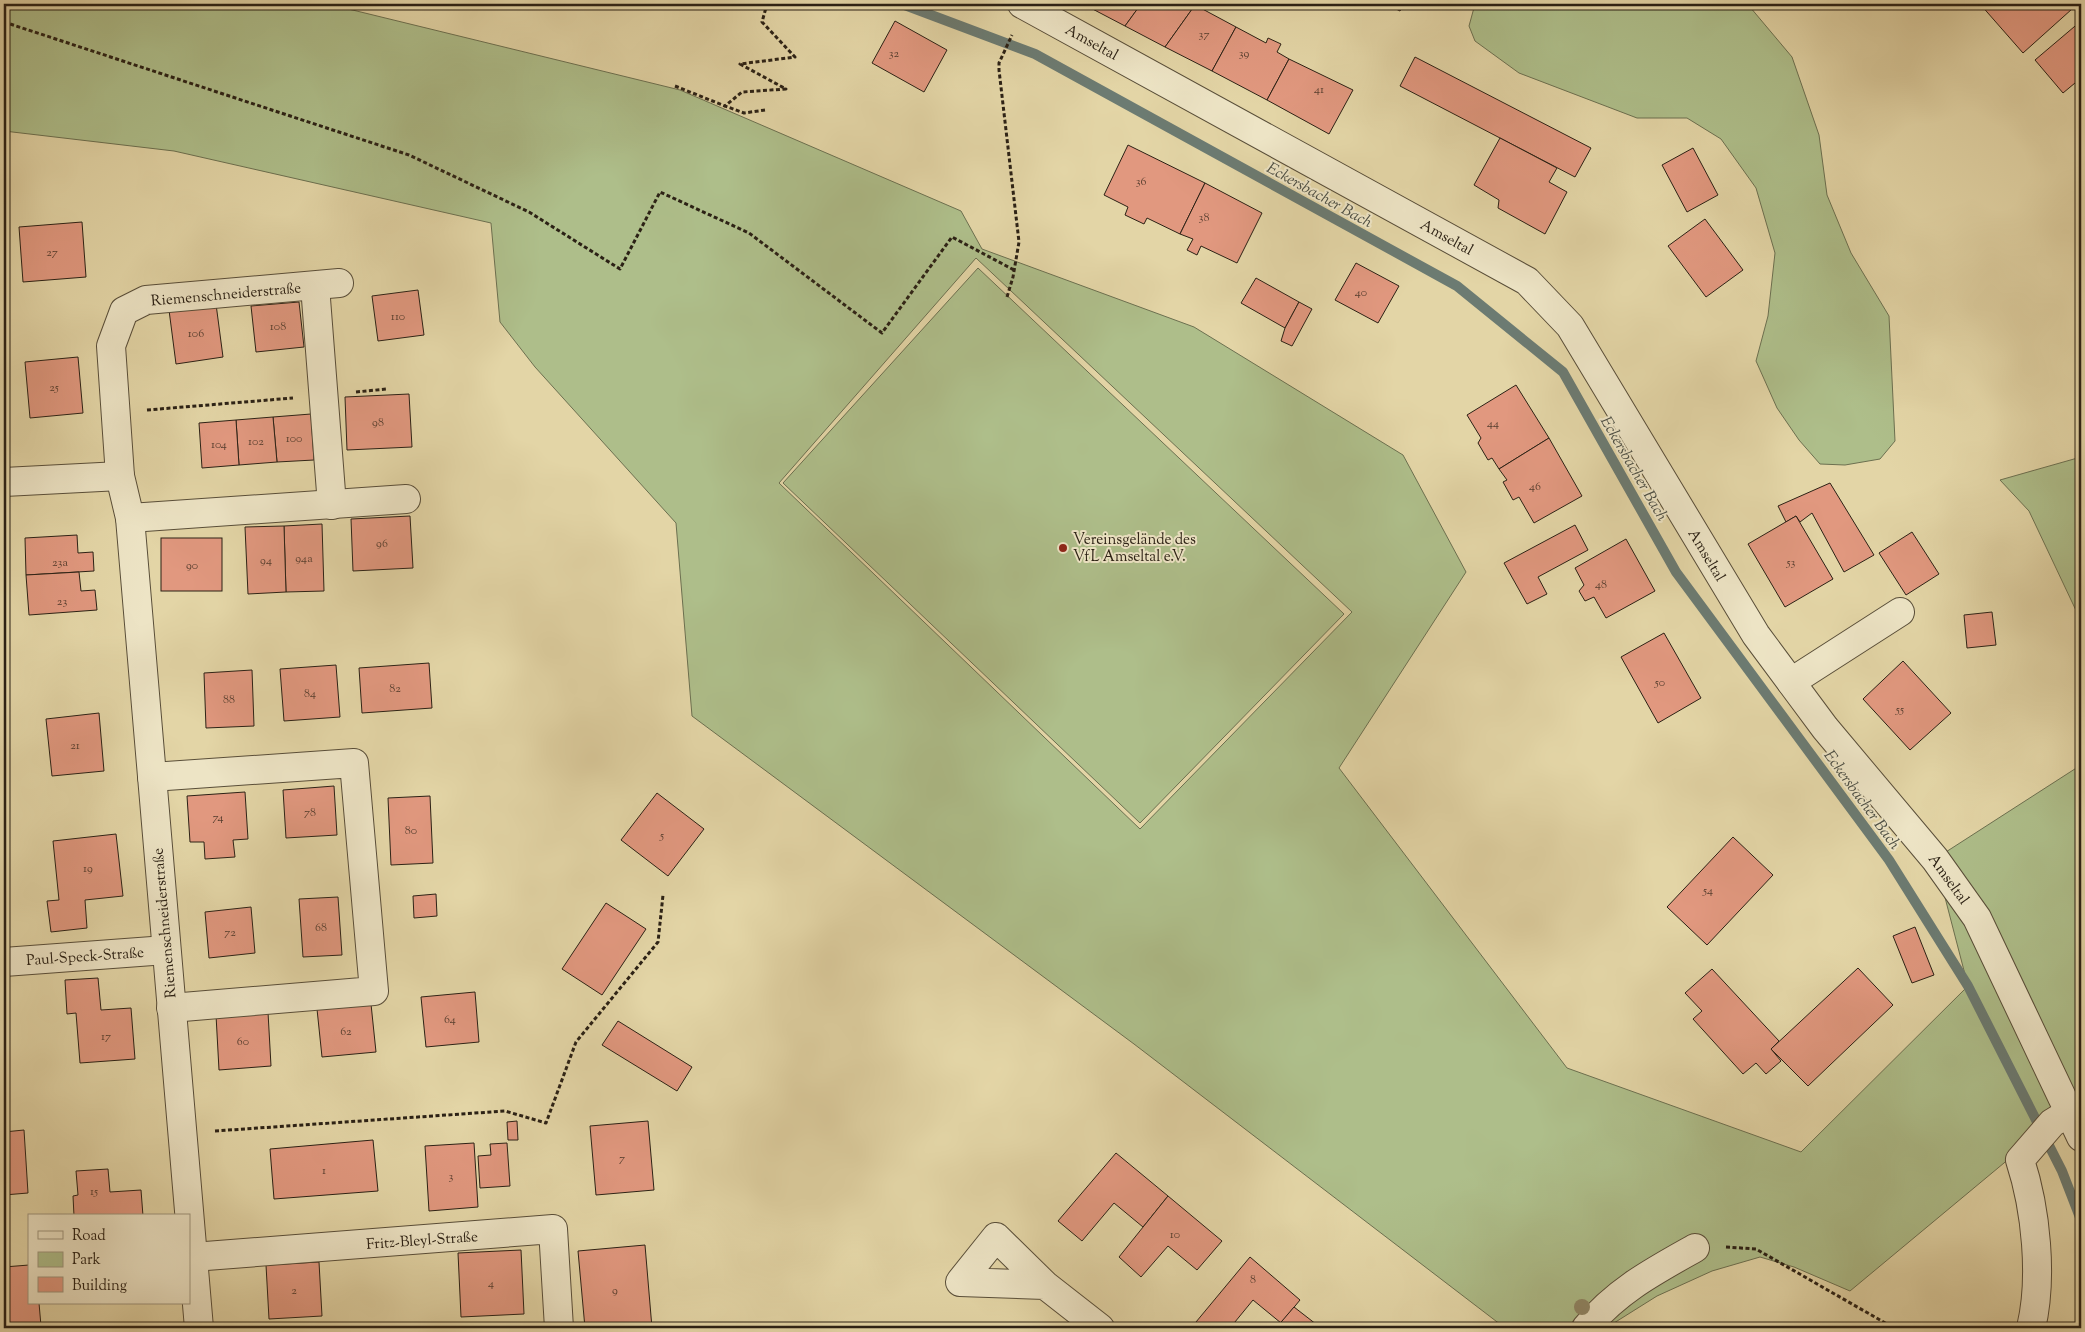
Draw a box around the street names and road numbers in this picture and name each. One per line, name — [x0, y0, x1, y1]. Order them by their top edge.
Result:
street label: Amseltal — [1061, 20, 1122, 66]
street label: Amseltal — [1416, 215, 1477, 261]
street label: Riemenschneiderstraße — [150, 278, 302, 313]
street label: Amseltal — [1682, 526, 1730, 586]
street label: Riemenschneiderstraße — [148, 847, 183, 999]
street label: Amseltal — [1922, 850, 1973, 909]
street label: Paul-Speck-Straße — [25, 943, 145, 972]
street label: Fritz-Bleyl-Straße — [366, 1227, 479, 1256]

